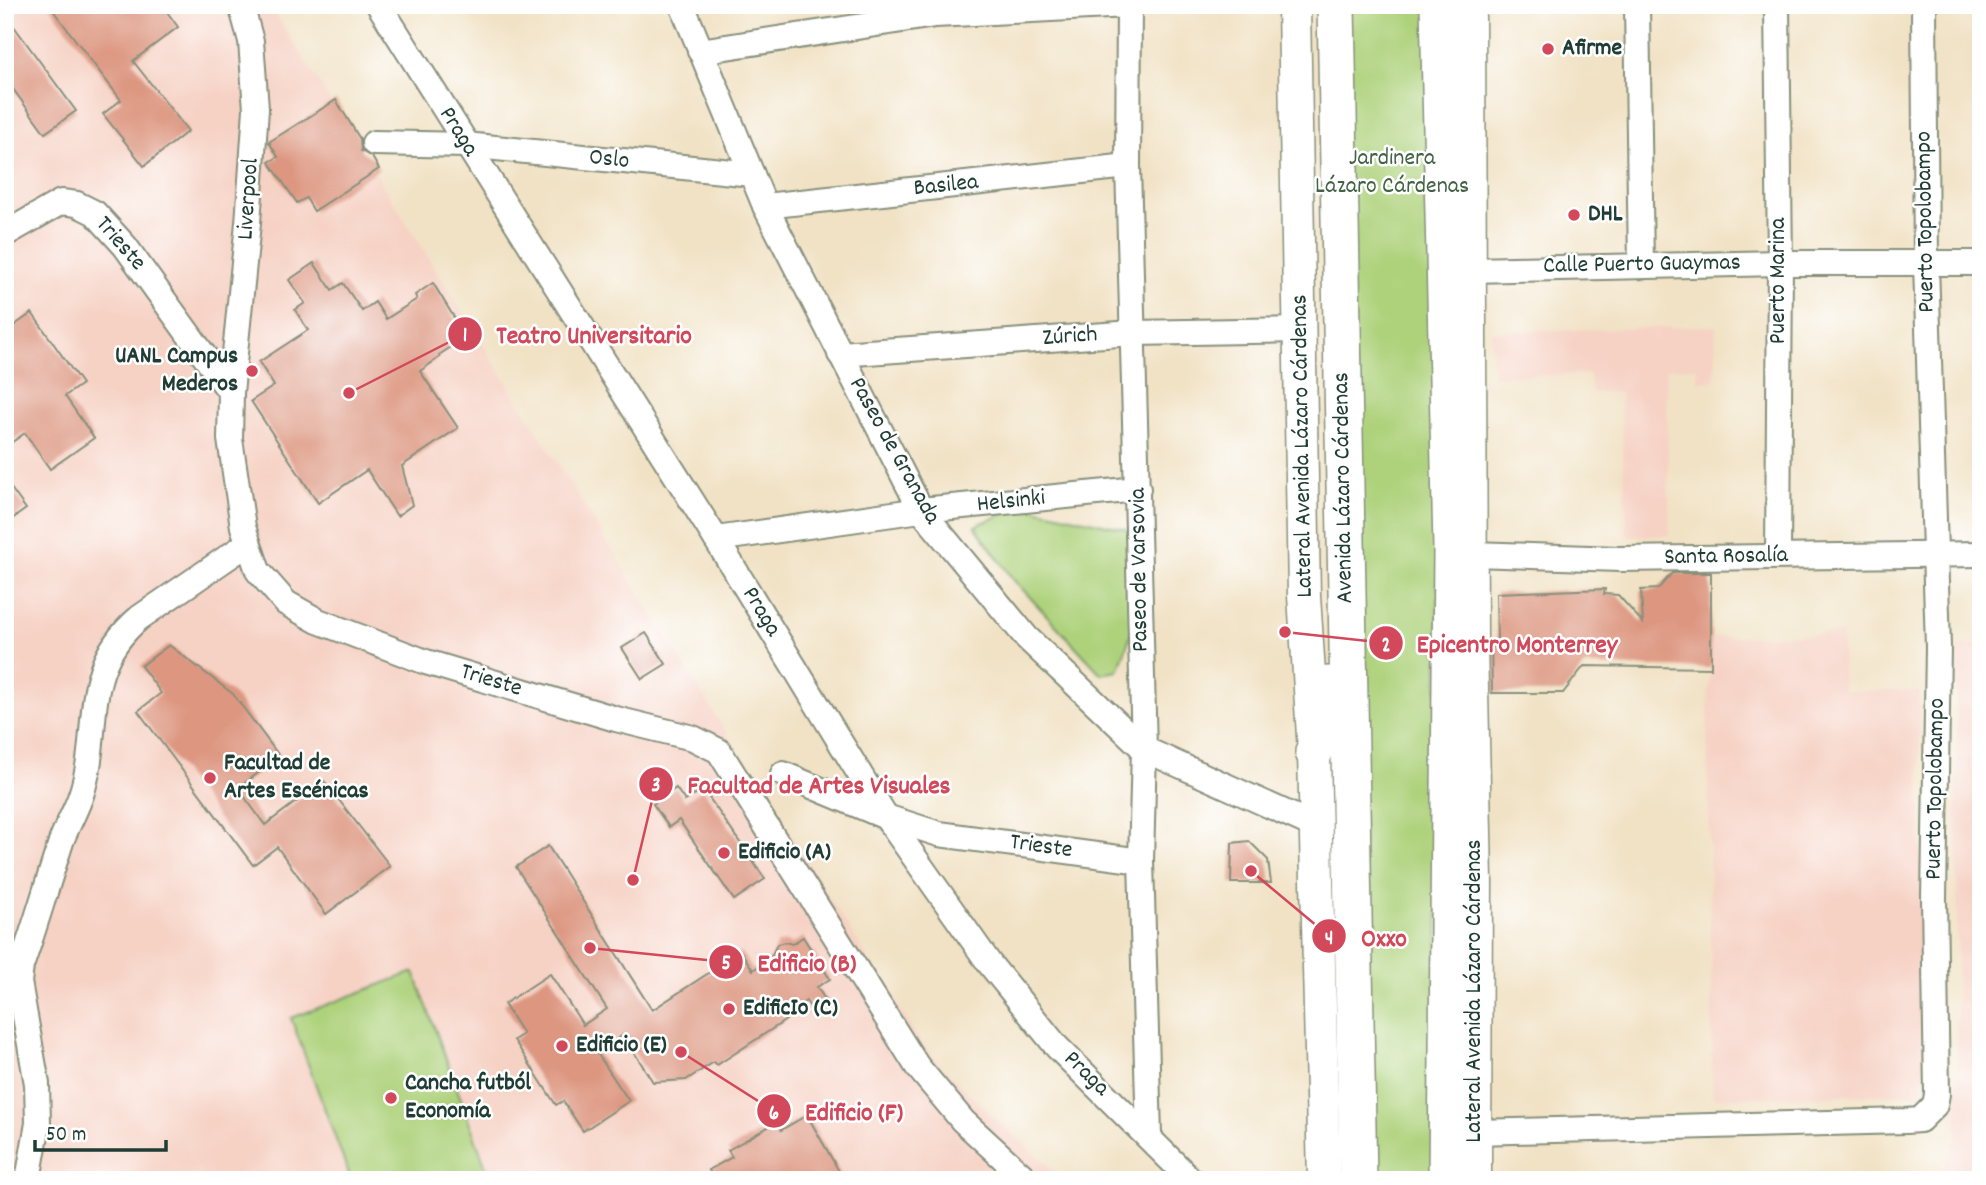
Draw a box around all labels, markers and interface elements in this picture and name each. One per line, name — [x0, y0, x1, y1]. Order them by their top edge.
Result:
place label: Afirme — [1562, 32, 1623, 66]
marker: Afirme — [1540, 41, 1556, 57]
street label: Praga — [430, 101, 487, 164]
street label: Puerto Topolobampo — [1907, 131, 1945, 313]
street label: Oslo — [587, 141, 631, 179]
park label: Jardinera Lázaro Cárdenas — [1315, 142, 1469, 204]
street label: Liverpool — [229, 157, 269, 241]
street label: Basilea — [912, 166, 981, 206]
place label: DHL — [1588, 198, 1623, 232]
marker: DHL — [1566, 207, 1582, 223]
street label: Trieste — [87, 209, 153, 279]
street label: Puerto Marina — [1762, 217, 1796, 344]
street label: Calle Puerto Guaymas — [1543, 246, 1741, 284]
street label: Lateral Avenida Lázaro Cárdenas — [1283, 294, 1323, 598]
callout: Teatro Universitario — [447, 310, 706, 357]
street label: Zúrich — [1041, 318, 1099, 356]
text: Teatro Universitario — [496, 319, 692, 356]
text: 1 — [463, 322, 467, 352]
place label: UANL Campus Mederos — [115, 340, 238, 402]
marker: UANL Campus Mederos — [244, 363, 260, 379]
street label: Paseo de Granada — [840, 371, 949, 531]
street label: Avenida Lázaro Cárdenas — [1325, 372, 1363, 604]
street label: Helsinki — [975, 482, 1047, 522]
street label: Paseo de Varsovia — [1122, 487, 1158, 653]
street label: Santa Rosalía — [1664, 539, 1789, 575]
street label: Praga — [733, 581, 790, 644]
callout: Epicentro Monterrey — [1368, 620, 1631, 667]
text: Epicentro Monterrey — [1417, 628, 1619, 665]
text: 2 — [1381, 632, 1391, 662]
street label: Trieste — [456, 656, 526, 706]
street label: Puerto Topolobampo — [1917, 698, 1955, 880]
place label: Facultad de Artes Escénicas — [224, 747, 369, 809]
callout: Facultad de Artes Visuales — [638, 760, 964, 807]
text: Facultad de Artes Visuales — [687, 769, 951, 806]
marker: Facultad de Artes Escénicas — [202, 770, 218, 786]
text: 3 — [651, 772, 661, 802]
street label: Trieste — [1007, 826, 1075, 868]
place label: Edificio (A) — [738, 836, 831, 870]
street label: Lateral Avenida Lázaro Cárdenas — [1458, 839, 1492, 1143]
marker: Edificio (A) — [716, 845, 732, 861]
callout: Oxxo — [1312, 913, 1420, 960]
text: Oxxo — [1361, 922, 1407, 959]
text: 4 — [1325, 925, 1333, 955]
callout: Edificio (B) — [708, 939, 870, 986]
text: Edificio (B) — [758, 947, 857, 984]
text: 5 — [721, 950, 731, 980]
place label: EdificIo (C) — [743, 992, 838, 1026]
marker: EdificIo (C) — [721, 1001, 737, 1017]
place label: Edificio (E) — [576, 1029, 667, 1063]
marker: Edificio (E) — [554, 1038, 570, 1054]
street label: Praga — [1055, 1043, 1117, 1105]
place label: Cancha futból Economía — [405, 1067, 531, 1129]
callout: Edificio (F) — [756, 1088, 917, 1135]
marker: Cancha futból Economía — [383, 1090, 399, 1106]
text: Edificio (F) — [805, 1096, 903, 1133]
text: 6 — [769, 1100, 779, 1130]
scale bar — [35, 1108, 166, 1152]
text: 50 m — [46, 1121, 86, 1151]

